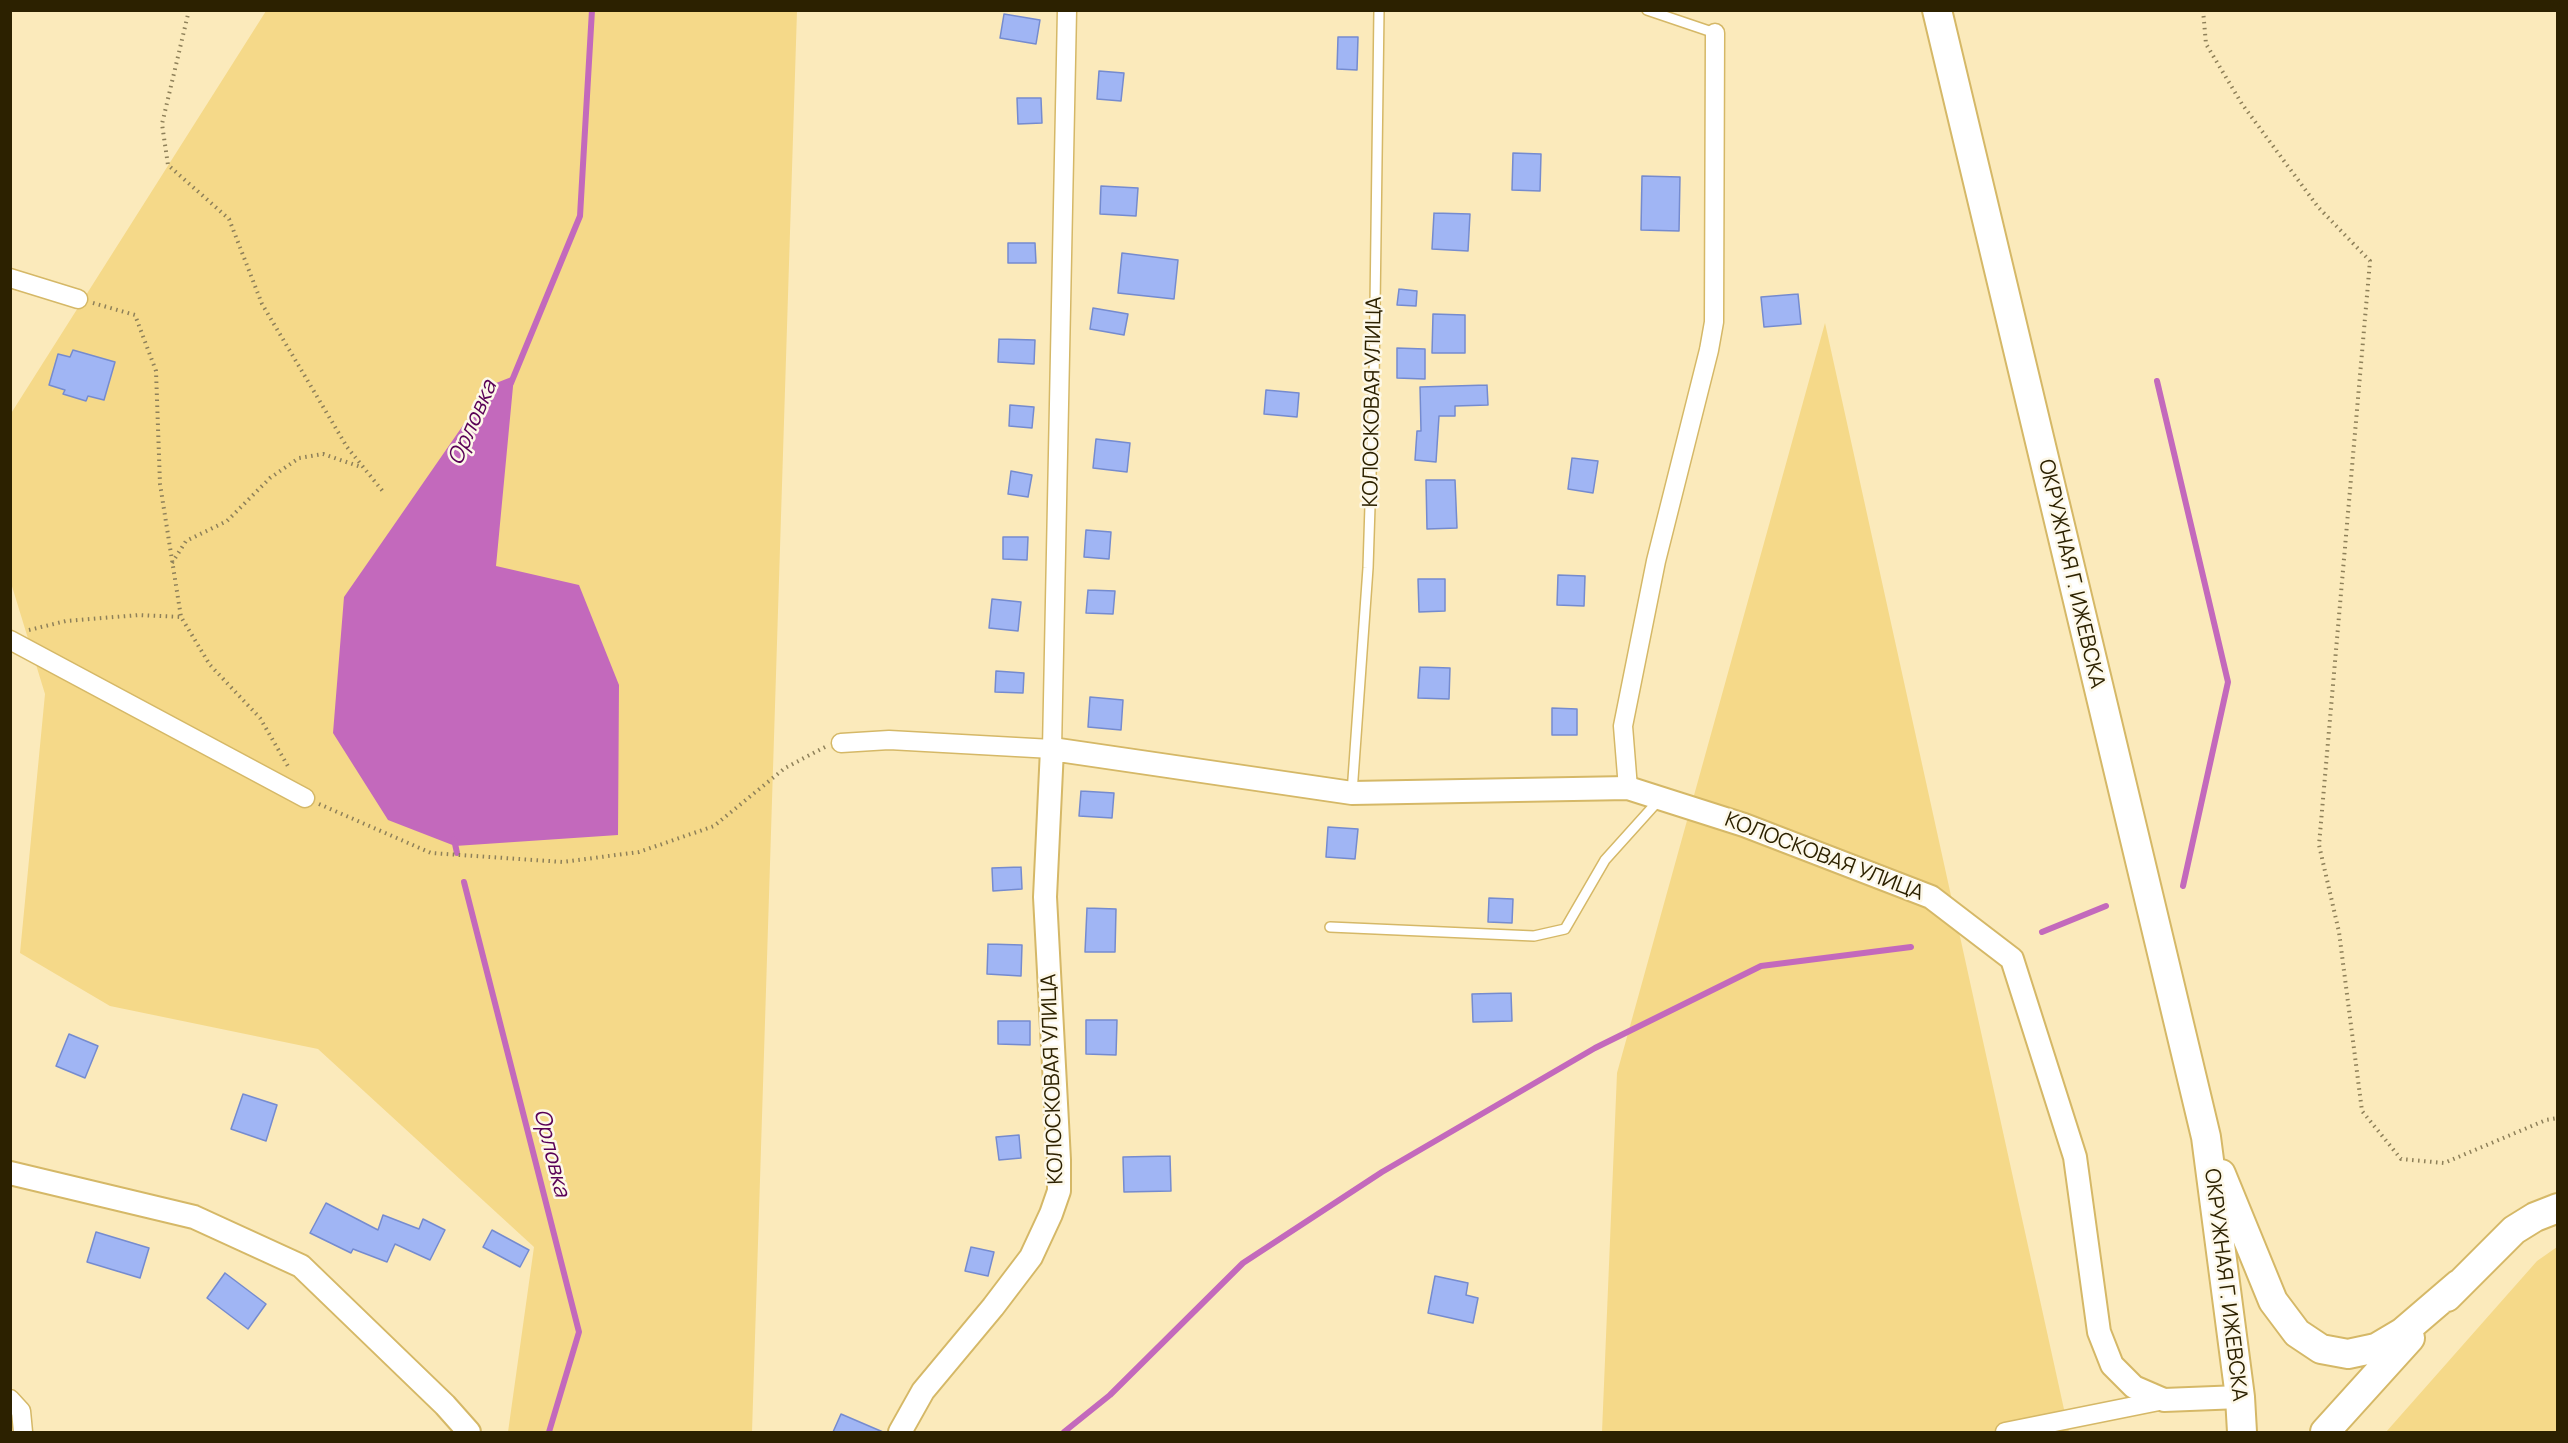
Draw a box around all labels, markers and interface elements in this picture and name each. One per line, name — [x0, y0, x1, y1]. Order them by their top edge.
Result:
street label: КОЛОСКОВАЯ УЛИЦА — [1359, 296, 1387, 508]
water label: Орловка — [443, 377, 503, 469]
street label: ОКРУЖНАЯ Г. ИЖЕВСКА — [2032, 457, 2110, 691]
street label: КОЛОСКОВАЯ УЛИЦА — [1721, 807, 1927, 907]
street label: КОЛОСКОВАЯ УЛИЦА — [1037, 973, 1069, 1185]
water label: Орловка — [527, 1106, 575, 1200]
street label: ОКРУЖНАЯ Г. ИЖЕВСКА — [2198, 1167, 2252, 1403]

